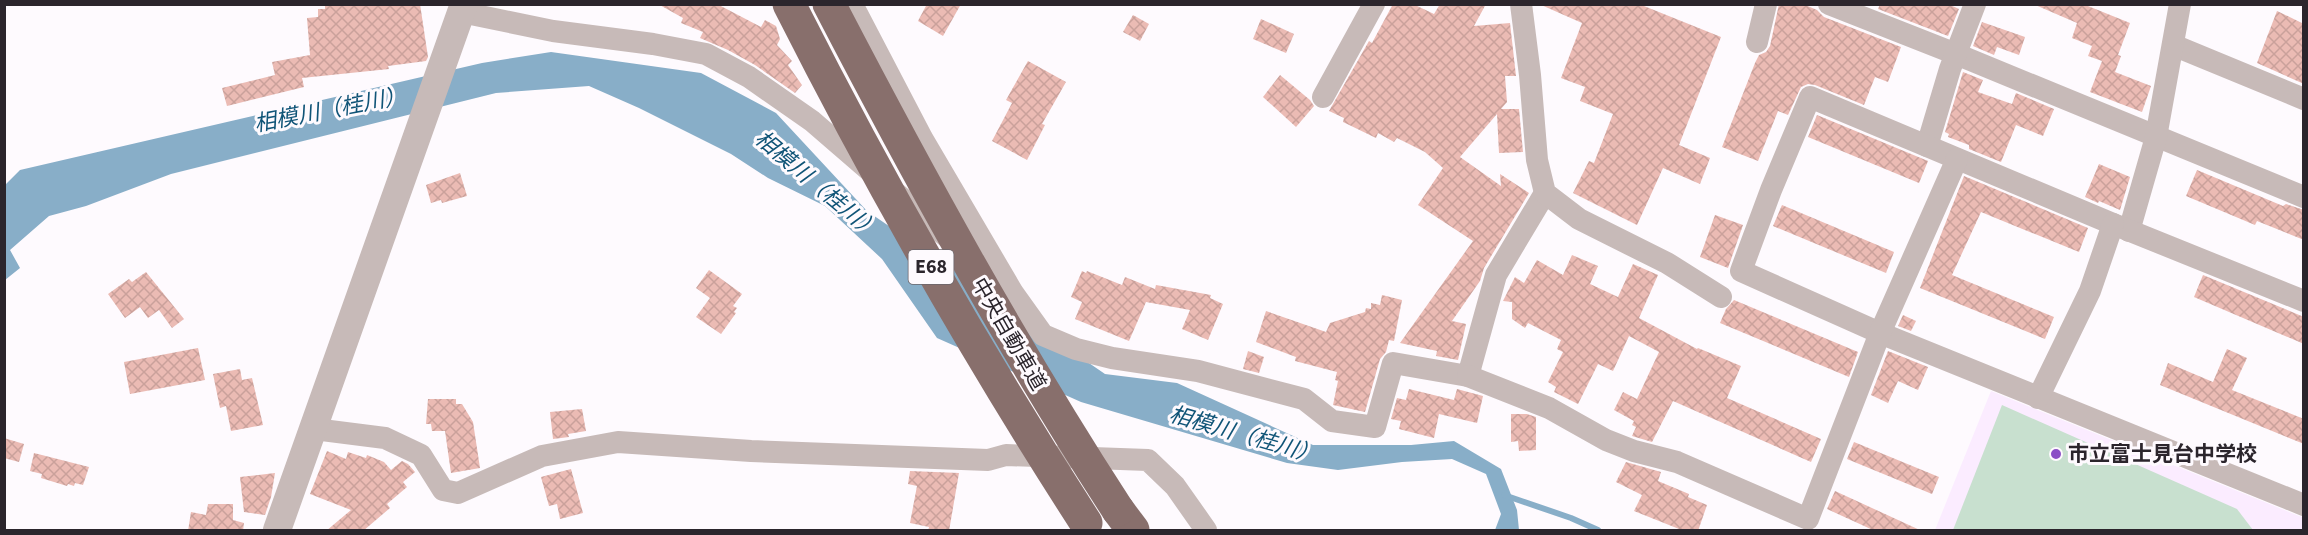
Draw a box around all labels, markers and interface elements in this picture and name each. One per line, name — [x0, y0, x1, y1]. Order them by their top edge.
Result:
water label: 相模川（桂川） — [251, 80, 409, 140]
water label: 相模川（桂川） — [748, 123, 886, 247]
road number: E68 — [908, 250, 954, 284]
street label: 中央自動車道 — [965, 272, 1053, 396]
water label: 相模川（桂川） — [1166, 398, 1322, 472]
place label: 市立富士見台中学校 — [2068, 439, 2257, 469]
marker: 市立富士見台中学校 — [2049, 447, 2063, 461]

